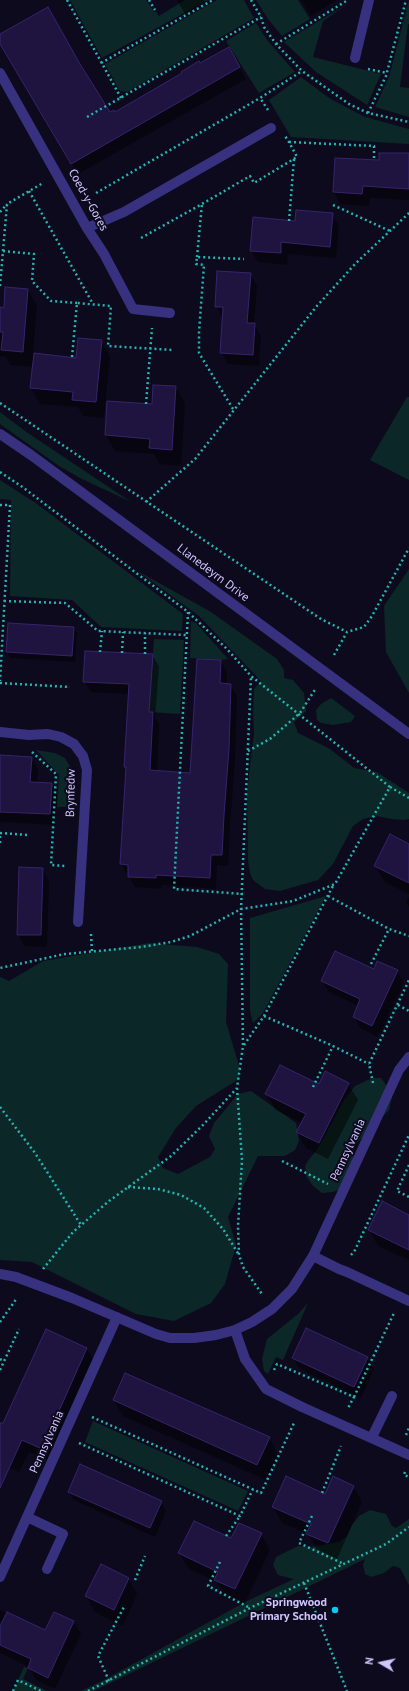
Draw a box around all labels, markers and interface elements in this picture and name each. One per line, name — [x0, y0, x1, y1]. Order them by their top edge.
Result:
street label: Coed-y-Gores — [65, 166, 111, 234]
street label: Llanedeyrn Drive — [174, 541, 252, 605]
street label: Brynfedw — [63, 769, 79, 817]
street label: Pennsylvania — [327, 1117, 369, 1183]
street label: Pennsylvania — [27, 1408, 67, 1476]
place label: Springwood Primary School — [250, 1596, 327, 1624]
marker: Springwood Primary School — [330, 1605, 340, 1615]
north arrow — [361, 1643, 401, 1683]
text: N — [362, 1656, 377, 1666]

